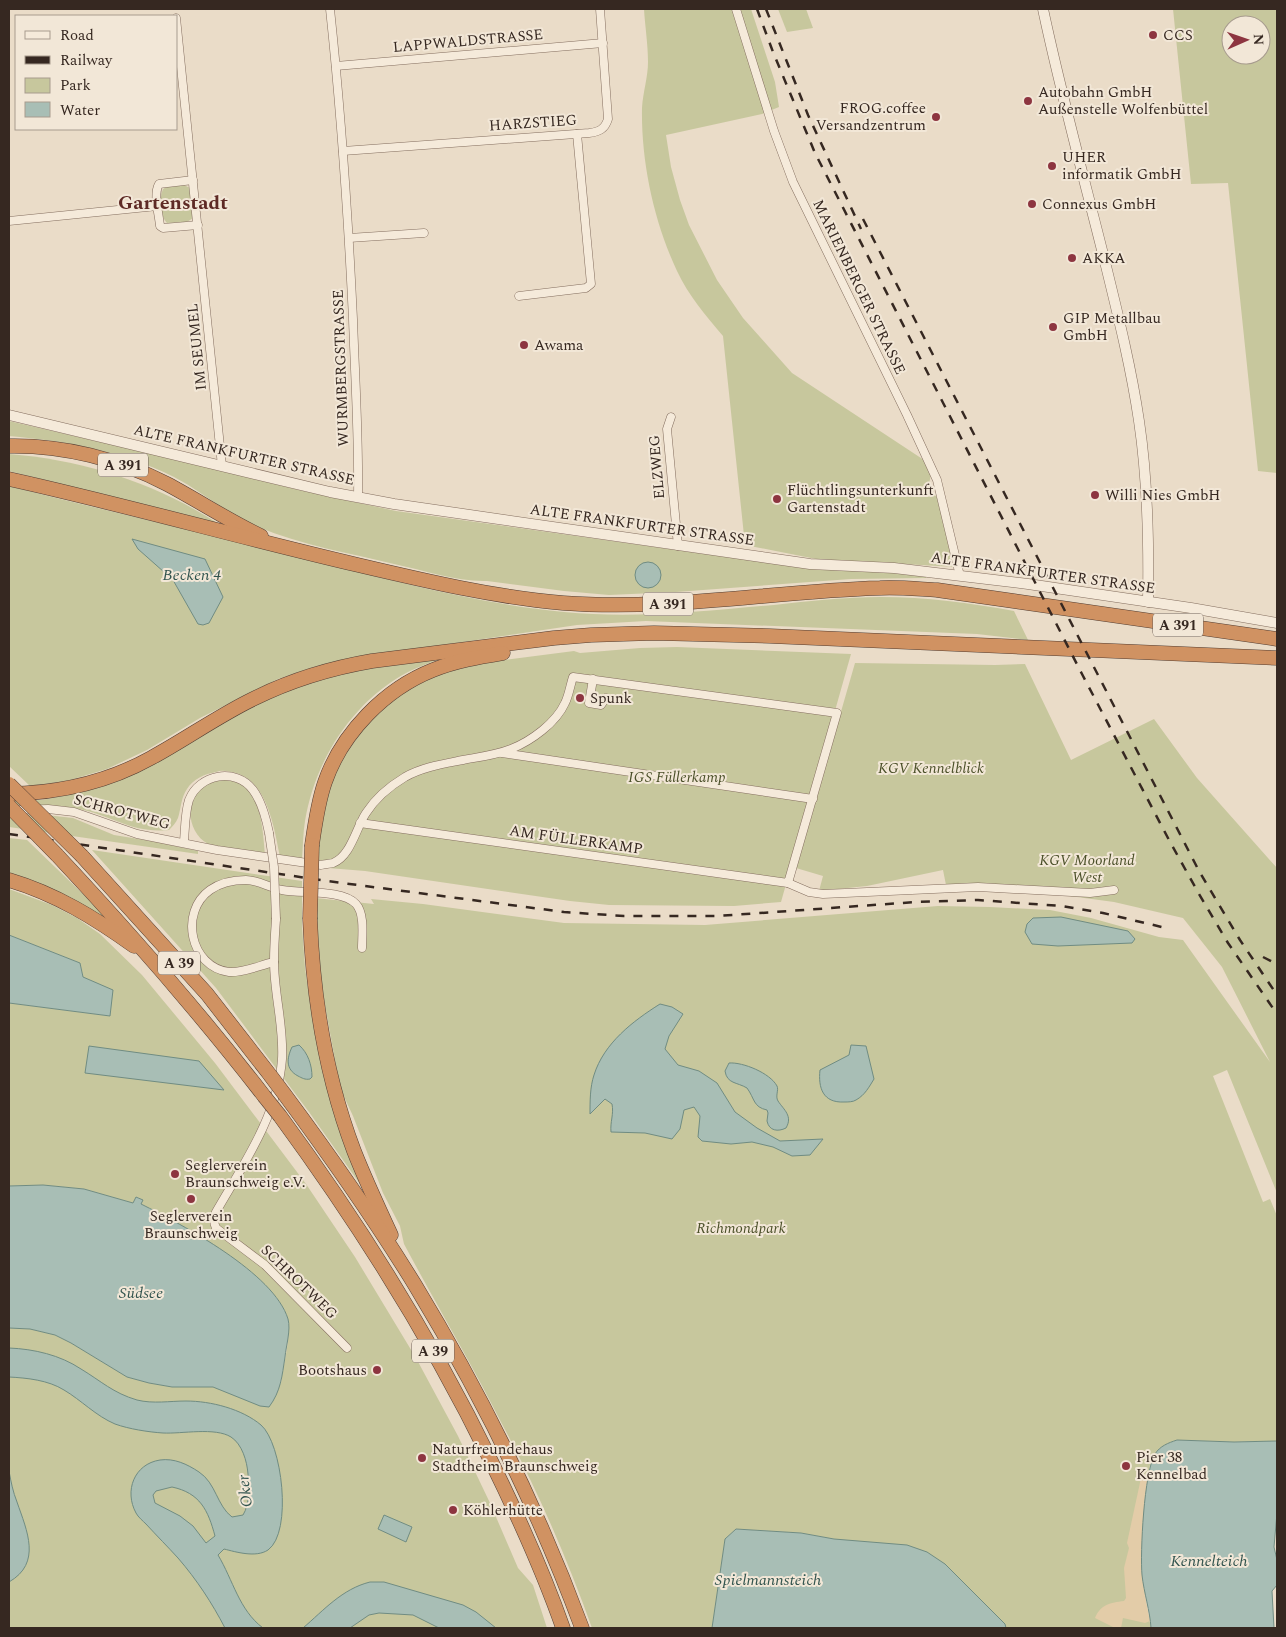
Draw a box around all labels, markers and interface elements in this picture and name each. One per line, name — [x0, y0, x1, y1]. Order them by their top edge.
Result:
legend — [15, 15, 178, 130]
north arrow — [1221, 15, 1271, 65]
street label: LAPPWALDSTRASSE — [392, 23, 544, 59]
text: Road — [60, 24, 94, 47]
place label: CCS — [1163, 24, 1193, 47]
marker: CCS — [1147, 29, 1159, 41]
text: N — [1248, 33, 1269, 46]
text: Railway — [60, 49, 113, 72]
text: Park — [60, 74, 91, 97]
place label: Autobahn GmbH Außenstelle Wolfenbüttel — [1038, 81, 1208, 121]
marker: Autobahn GmbH Außenstelle Wolfenbüttel — [1022, 95, 1034, 107]
place label: FROG.coffee Versandzentrum — [816, 97, 926, 137]
text: Water — [60, 99, 100, 122]
street label: HARZSTIEG — [488, 108, 578, 138]
marker: FROG.coffee Versandzentrum — [930, 111, 942, 123]
place label: UHER informatik GmbH — [1062, 146, 1182, 186]
marker: UHER informatik GmbH — [1046, 160, 1058, 172]
district label: Gartenstadt — [118, 188, 228, 218]
place label: Connexus GmbH — [1042, 193, 1156, 216]
street label: MARIENBERGER STRASSE — [806, 195, 912, 379]
marker: Connexus GmbH — [1026, 198, 1038, 210]
place label: AKKA — [1082, 247, 1126, 270]
marker: AKKA — [1066, 252, 1078, 264]
street label: WURMBERGSTRASSE — [327, 289, 355, 447]
street label: IM SEUMEL — [181, 302, 213, 392]
place label: GIP Metallbau GmbH — [1063, 307, 1161, 347]
marker: GIP Metallbau GmbH — [1047, 321, 1059, 333]
place label: Awama — [534, 334, 584, 357]
marker: Awama — [518, 339, 530, 351]
street label: ALTE FRANKFURTER STRASSE — [131, 418, 357, 492]
street label: ELZWEG — [643, 434, 671, 500]
road number: A 391 — [98, 454, 148, 476]
place label: Flüchtlingsunterkunft Gartenstadt — [787, 479, 934, 519]
place label: Willi Nies GmbH — [1105, 484, 1221, 507]
marker: Willi Nies GmbH — [1089, 489, 1101, 501]
marker: Flüchtlingsunterkunft Gartenstadt — [771, 493, 783, 505]
street label: ALTE FRANKFURTER STRASSE — [528, 498, 756, 552]
street label: ALTE FRANKFURTER STRASSE — [929, 546, 1157, 600]
water label: Becken 4 — [163, 563, 221, 587]
road number: A 391 — [643, 592, 693, 616]
road number: A 391 — [1153, 614, 1203, 636]
place label: Spunk — [590, 687, 632, 710]
marker: Spunk — [574, 692, 586, 704]
park label: KGV Kennelblick — [878, 757, 984, 780]
park label: IGS Füllerkamp — [628, 766, 726, 789]
street label: SCHROTWEG — [71, 788, 173, 836]
street label: AM FÜLLERKAMP — [508, 819, 644, 861]
park label: KGV Moorland West — [1039, 849, 1135, 889]
road number: A 39 — [158, 951, 200, 974]
place label: Seglerverein Braunschweig e.V. — [185, 1154, 306, 1194]
marker: Seglerverein Braunschweig e.V. — [169, 1168, 181, 1180]
marker: Seglerverein Braunschweig — [185, 1193, 197, 1205]
place label: Seglerverein Braunschweig — [144, 1205, 238, 1245]
park label: Richmondpark — [696, 1217, 786, 1240]
street label: SCHROTWEG — [255, 1239, 343, 1325]
water label: Südsee — [119, 1281, 163, 1305]
road number: A 39 — [412, 1340, 454, 1362]
place label: Bootshaus — [298, 1359, 367, 1382]
marker: Bootshaus — [371, 1364, 383, 1376]
place label: Naturfreundehaus Stadtheim Braunschweig — [432, 1438, 598, 1478]
place label: Pier 38 Kennelbad — [1136, 1446, 1207, 1486]
marker: Naturfreundehaus Stadtheim Braunschweig — [416, 1452, 428, 1464]
marker: Pier 38 Kennelbad — [1120, 1460, 1132, 1472]
water label: Oker — [231, 1473, 259, 1509]
place label: Köhlerhütte — [463, 1499, 543, 1522]
marker: Köhlerhütte — [447, 1504, 459, 1516]
water label: Kennelteich — [1170, 1549, 1248, 1573]
water label: Spielmannsteich — [715, 1568, 821, 1592]

